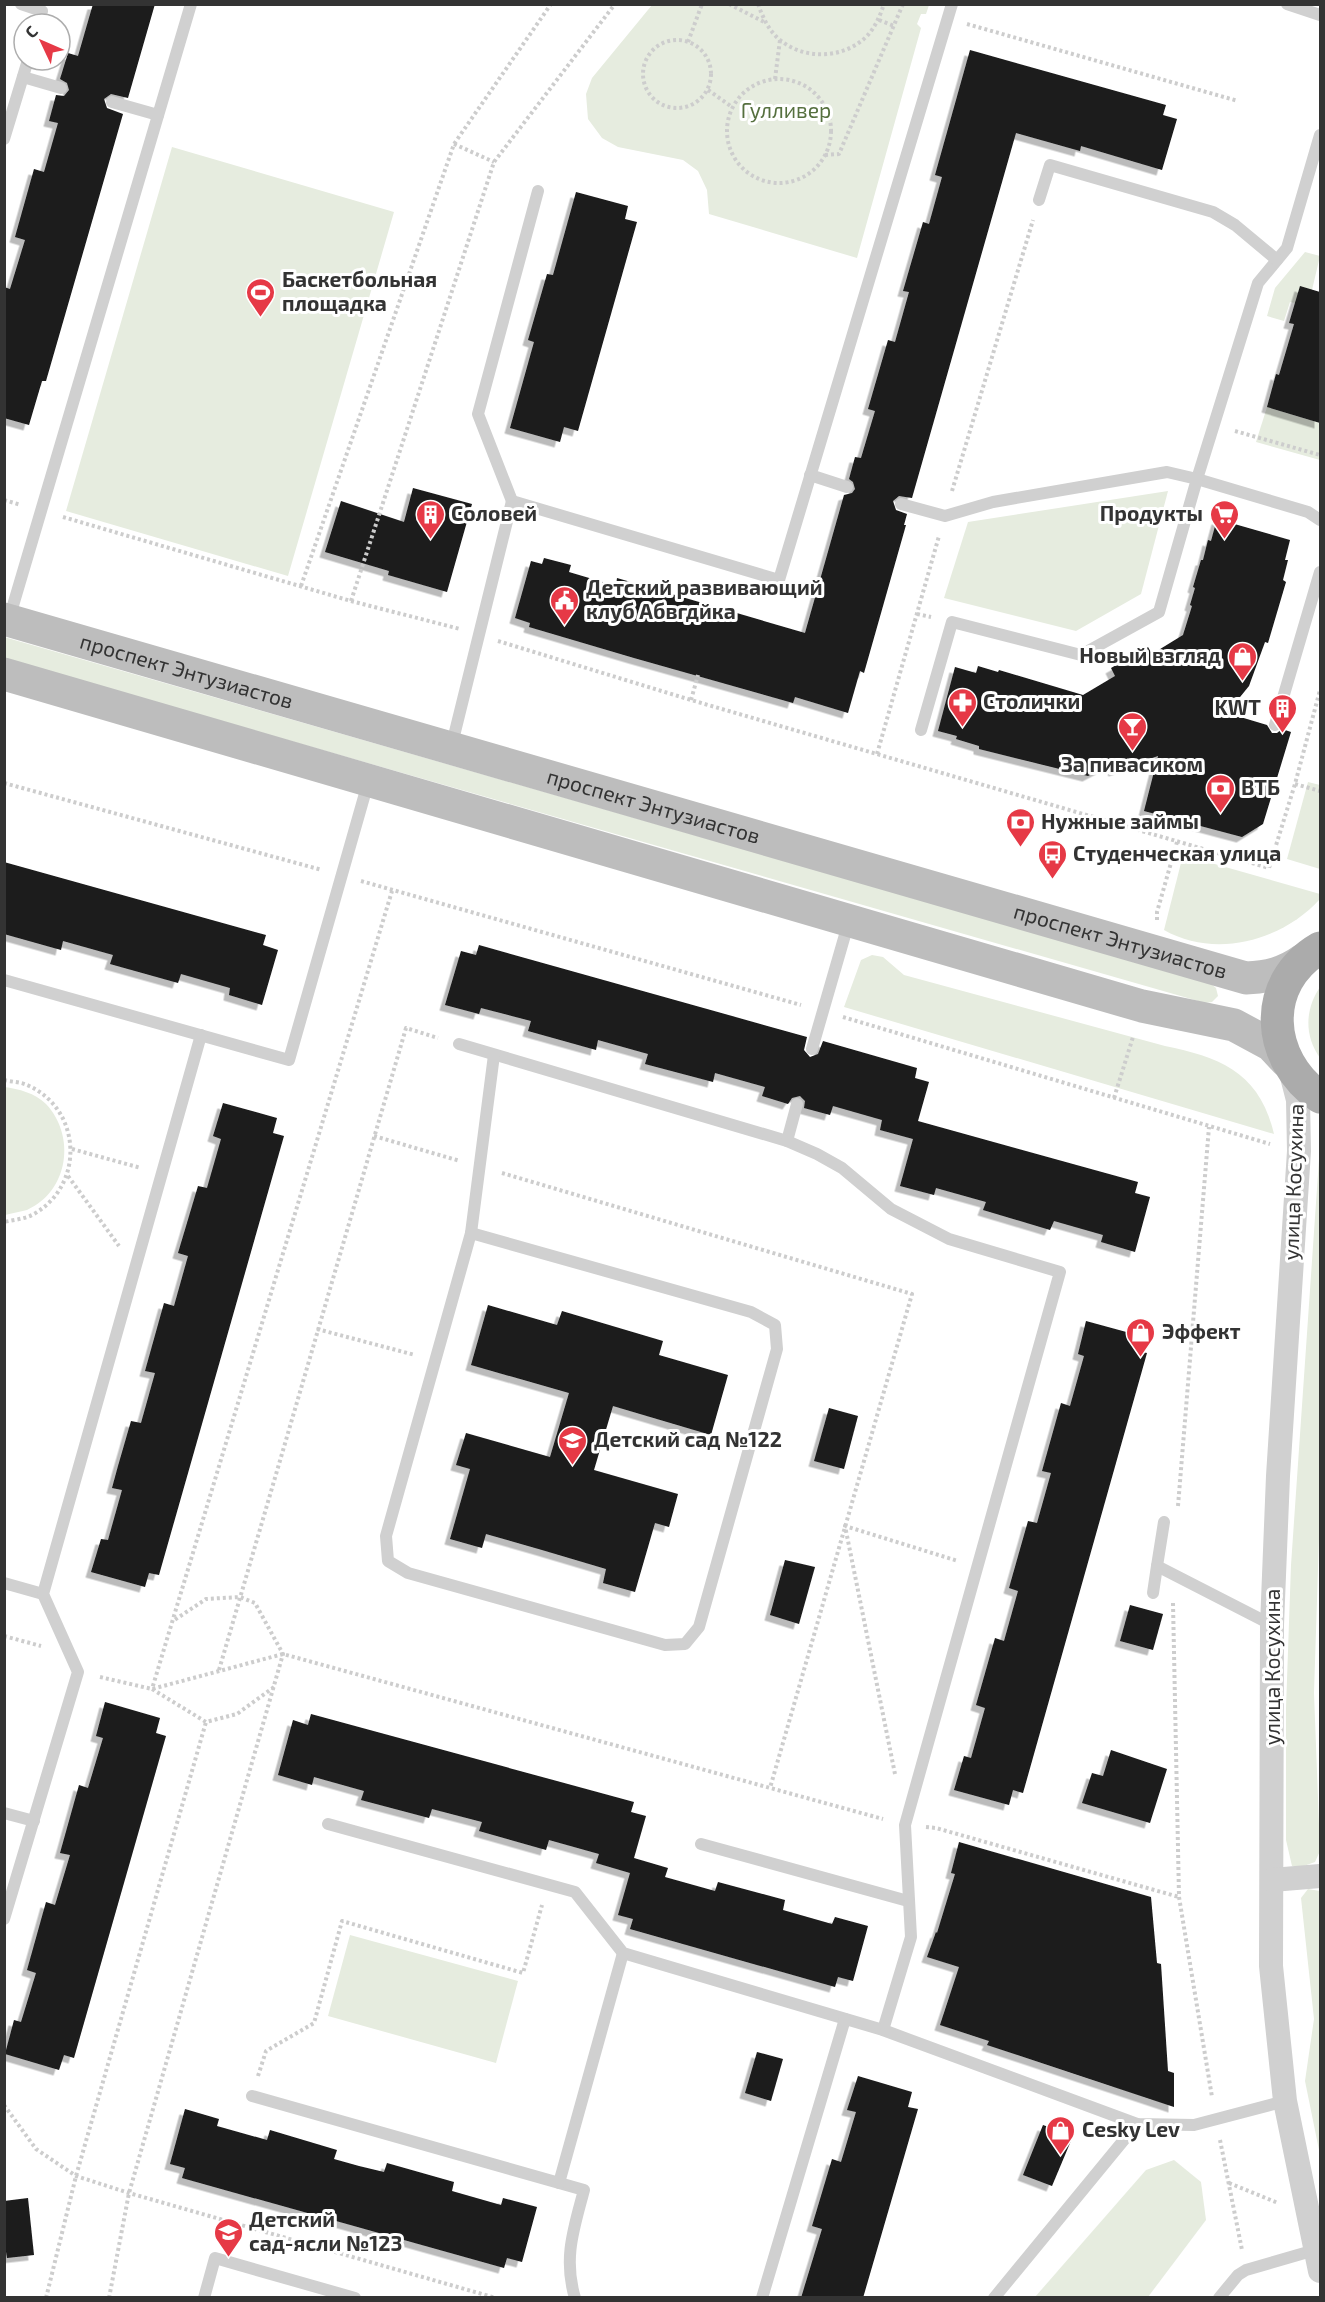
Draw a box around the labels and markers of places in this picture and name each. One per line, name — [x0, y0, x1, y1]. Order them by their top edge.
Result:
place label: Баскетбольная площадка — [282, 266, 437, 315]
sports icon: Баскетбольная площадка — [245, 276, 277, 318]
building icon: Соловей — [414, 498, 446, 540]
supermarket icon: Продукты — [1208, 498, 1240, 540]
place label: Соловей — [451, 500, 537, 525]
place label: Продукты — [1100, 500, 1203, 525]
place label: Детский развивающий клуб Абвгдйка — [586, 574, 823, 623]
public building icon: Детский развивающий клуб Абвгдйка — [549, 584, 581, 626]
shop icon: Новый взгляд — [1226, 640, 1258, 682]
place label: Новый взгляд — [1079, 642, 1221, 667]
pharmacy icon: Столички — [946, 686, 978, 728]
place label: Столички — [983, 688, 1080, 713]
building icon: KWT — [1266, 692, 1298, 734]
place label: KWT — [1215, 694, 1261, 719]
bar icon: За пивасиком — [1116, 710, 1148, 752]
place label: За пивасиком — [1061, 751, 1203, 776]
bank icon: ВТБ — [1204, 772, 1236, 814]
place label: ВТБ — [1241, 774, 1280, 799]
bank icon: Нужные займы — [1004, 806, 1036, 848]
place label: Нужные займы — [1041, 808, 1199, 833]
bus stop icon: Студенческая улица — [1036, 838, 1068, 880]
place label: Студенческая улица — [1073, 840, 1281, 865]
shop icon: Эффект — [1125, 1316, 1157, 1358]
place label: Эффект — [1162, 1318, 1241, 1343]
school or university icon: Детский сад №122 — [557, 1424, 589, 1466]
place label: Детский сад №122 — [594, 1426, 782, 1451]
shop icon: Cesky Lev — [1045, 2114, 1077, 2156]
place label: Cesky Lev — [1082, 2116, 1180, 2142]
place label: Детский сад-ясли №123 — [249, 2206, 402, 2255]
school or university icon: Детский сад-ясли №123 — [212, 2216, 244, 2258]

